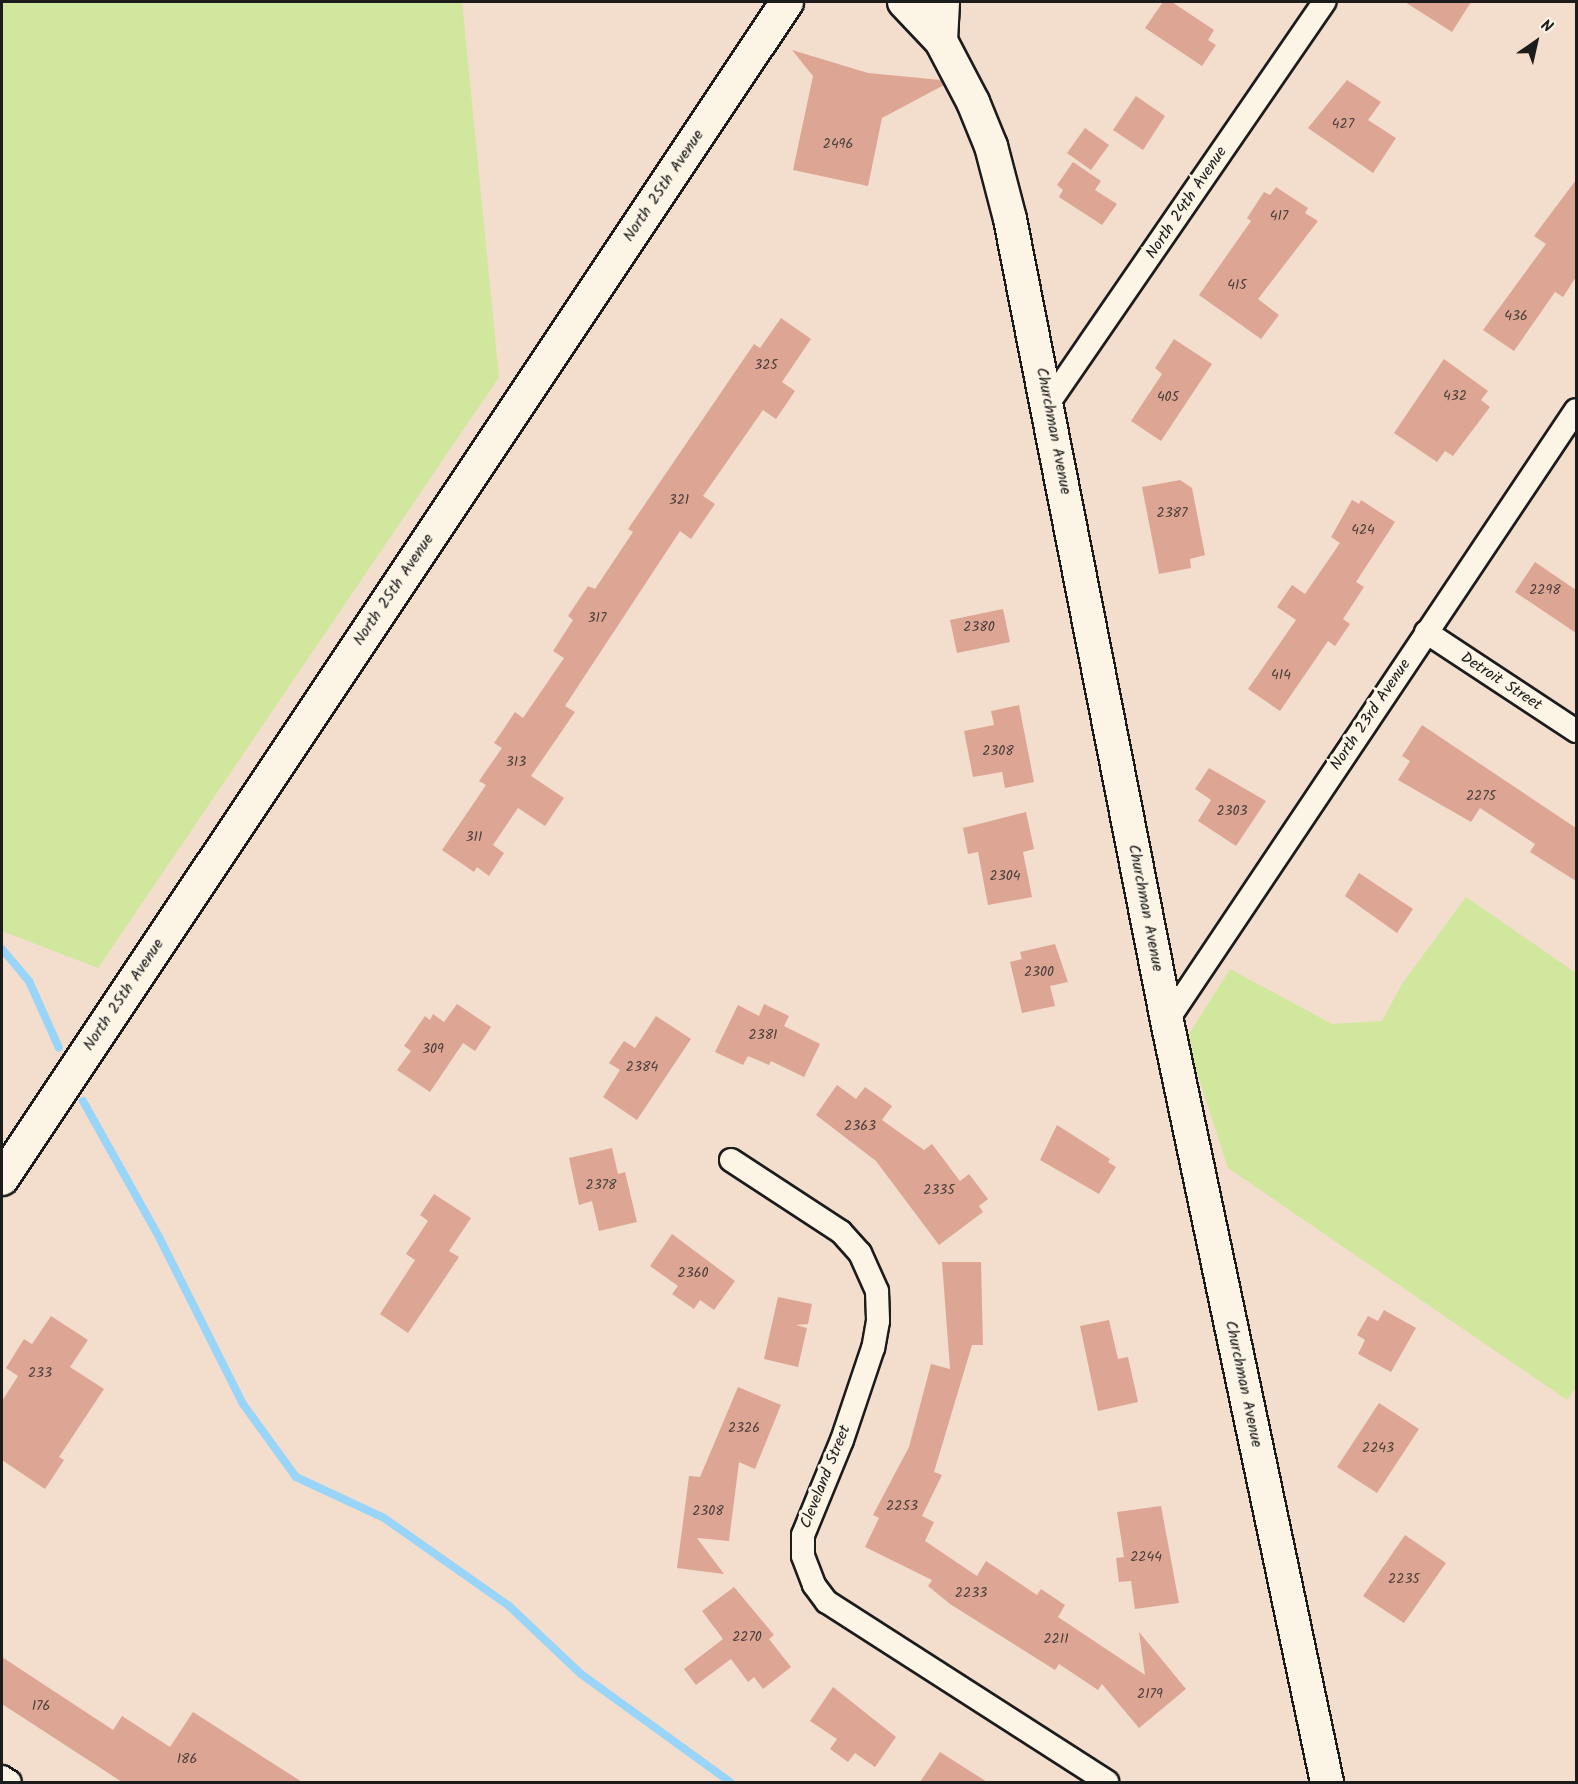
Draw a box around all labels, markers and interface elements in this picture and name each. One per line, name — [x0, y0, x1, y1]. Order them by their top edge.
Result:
north arrow — [1506, 12, 1566, 72]
text: N — [1535, 13, 1558, 40]
house number: 427 — [1332, 116, 1354, 132]
street label: North 25th Avenue — [619, 126, 709, 246]
house number: 2496 — [823, 136, 853, 152]
street label: North 24th Avenue — [1142, 143, 1232, 263]
house number: 417 — [1270, 208, 1288, 224]
house number: 415 — [1227, 277, 1247, 293]
house number: 436 — [1504, 308, 1528, 324]
house number: 325 — [754, 357, 778, 373]
street label: Churchman Avenue — [1031, 366, 1075, 496]
house number: 432 — [1443, 388, 1467, 404]
house number: 405 — [1157, 389, 1179, 405]
house number: 321 — [669, 492, 689, 508]
house number: 2387 — [1156, 505, 1188, 521]
house number: 424 — [1351, 522, 1375, 538]
street label: North 25th Avenue — [349, 530, 439, 650]
house number: 2298 — [1529, 582, 1561, 598]
house number: 317 — [588, 610, 606, 626]
house number: 2380 — [963, 619, 995, 635]
street label: Detroit Street — [1457, 649, 1545, 715]
street label: North 23rd Avenue — [1327, 656, 1415, 774]
house number: 414 — [1271, 667, 1291, 683]
house number: 2308 — [982, 743, 1014, 759]
house number: 313 — [506, 754, 526, 770]
house number: 2275 — [1466, 788, 1496, 804]
house number: 2303 — [1216, 803, 1248, 819]
house number: 311 — [466, 829, 482, 845]
street label: Churchman Avenue — [1123, 843, 1167, 973]
house number: 2304 — [990, 868, 1020, 884]
street label: North 25th Avenue — [79, 935, 169, 1055]
house number: 2300 — [1024, 964, 1054, 980]
house number: 2381 — [749, 1027, 777, 1043]
house number: 309 — [422, 1041, 444, 1057]
house number: 2384 — [626, 1059, 658, 1075]
house number: 2363 — [844, 1118, 876, 1134]
house number: 2378 — [585, 1177, 617, 1193]
house number: 2335 — [923, 1182, 955, 1198]
house number: 2360 — [678, 1265, 708, 1281]
street label: Churchman Avenue — [1220, 1319, 1266, 1449]
house number: 233 — [28, 1365, 52, 1381]
house number: 2326 — [728, 1420, 760, 1436]
street label: Cleveland Street — [797, 1423, 855, 1531]
house number: 2243 — [1362, 1440, 1394, 1456]
house number: 2253 — [886, 1498, 918, 1514]
house number: 2308 — [692, 1503, 724, 1519]
house number: 2244 — [1130, 1549, 1162, 1565]
house number: 2235 — [1388, 1571, 1420, 1587]
house number: 2233 — [955, 1585, 987, 1601]
house number: 2270 — [732, 1629, 762, 1645]
house number: 2211 — [1043, 1631, 1069, 1647]
house number: 2179 — [1137, 1686, 1163, 1702]
house number: 176 — [32, 1698, 50, 1714]
house number: 186 — [177, 1751, 197, 1767]

